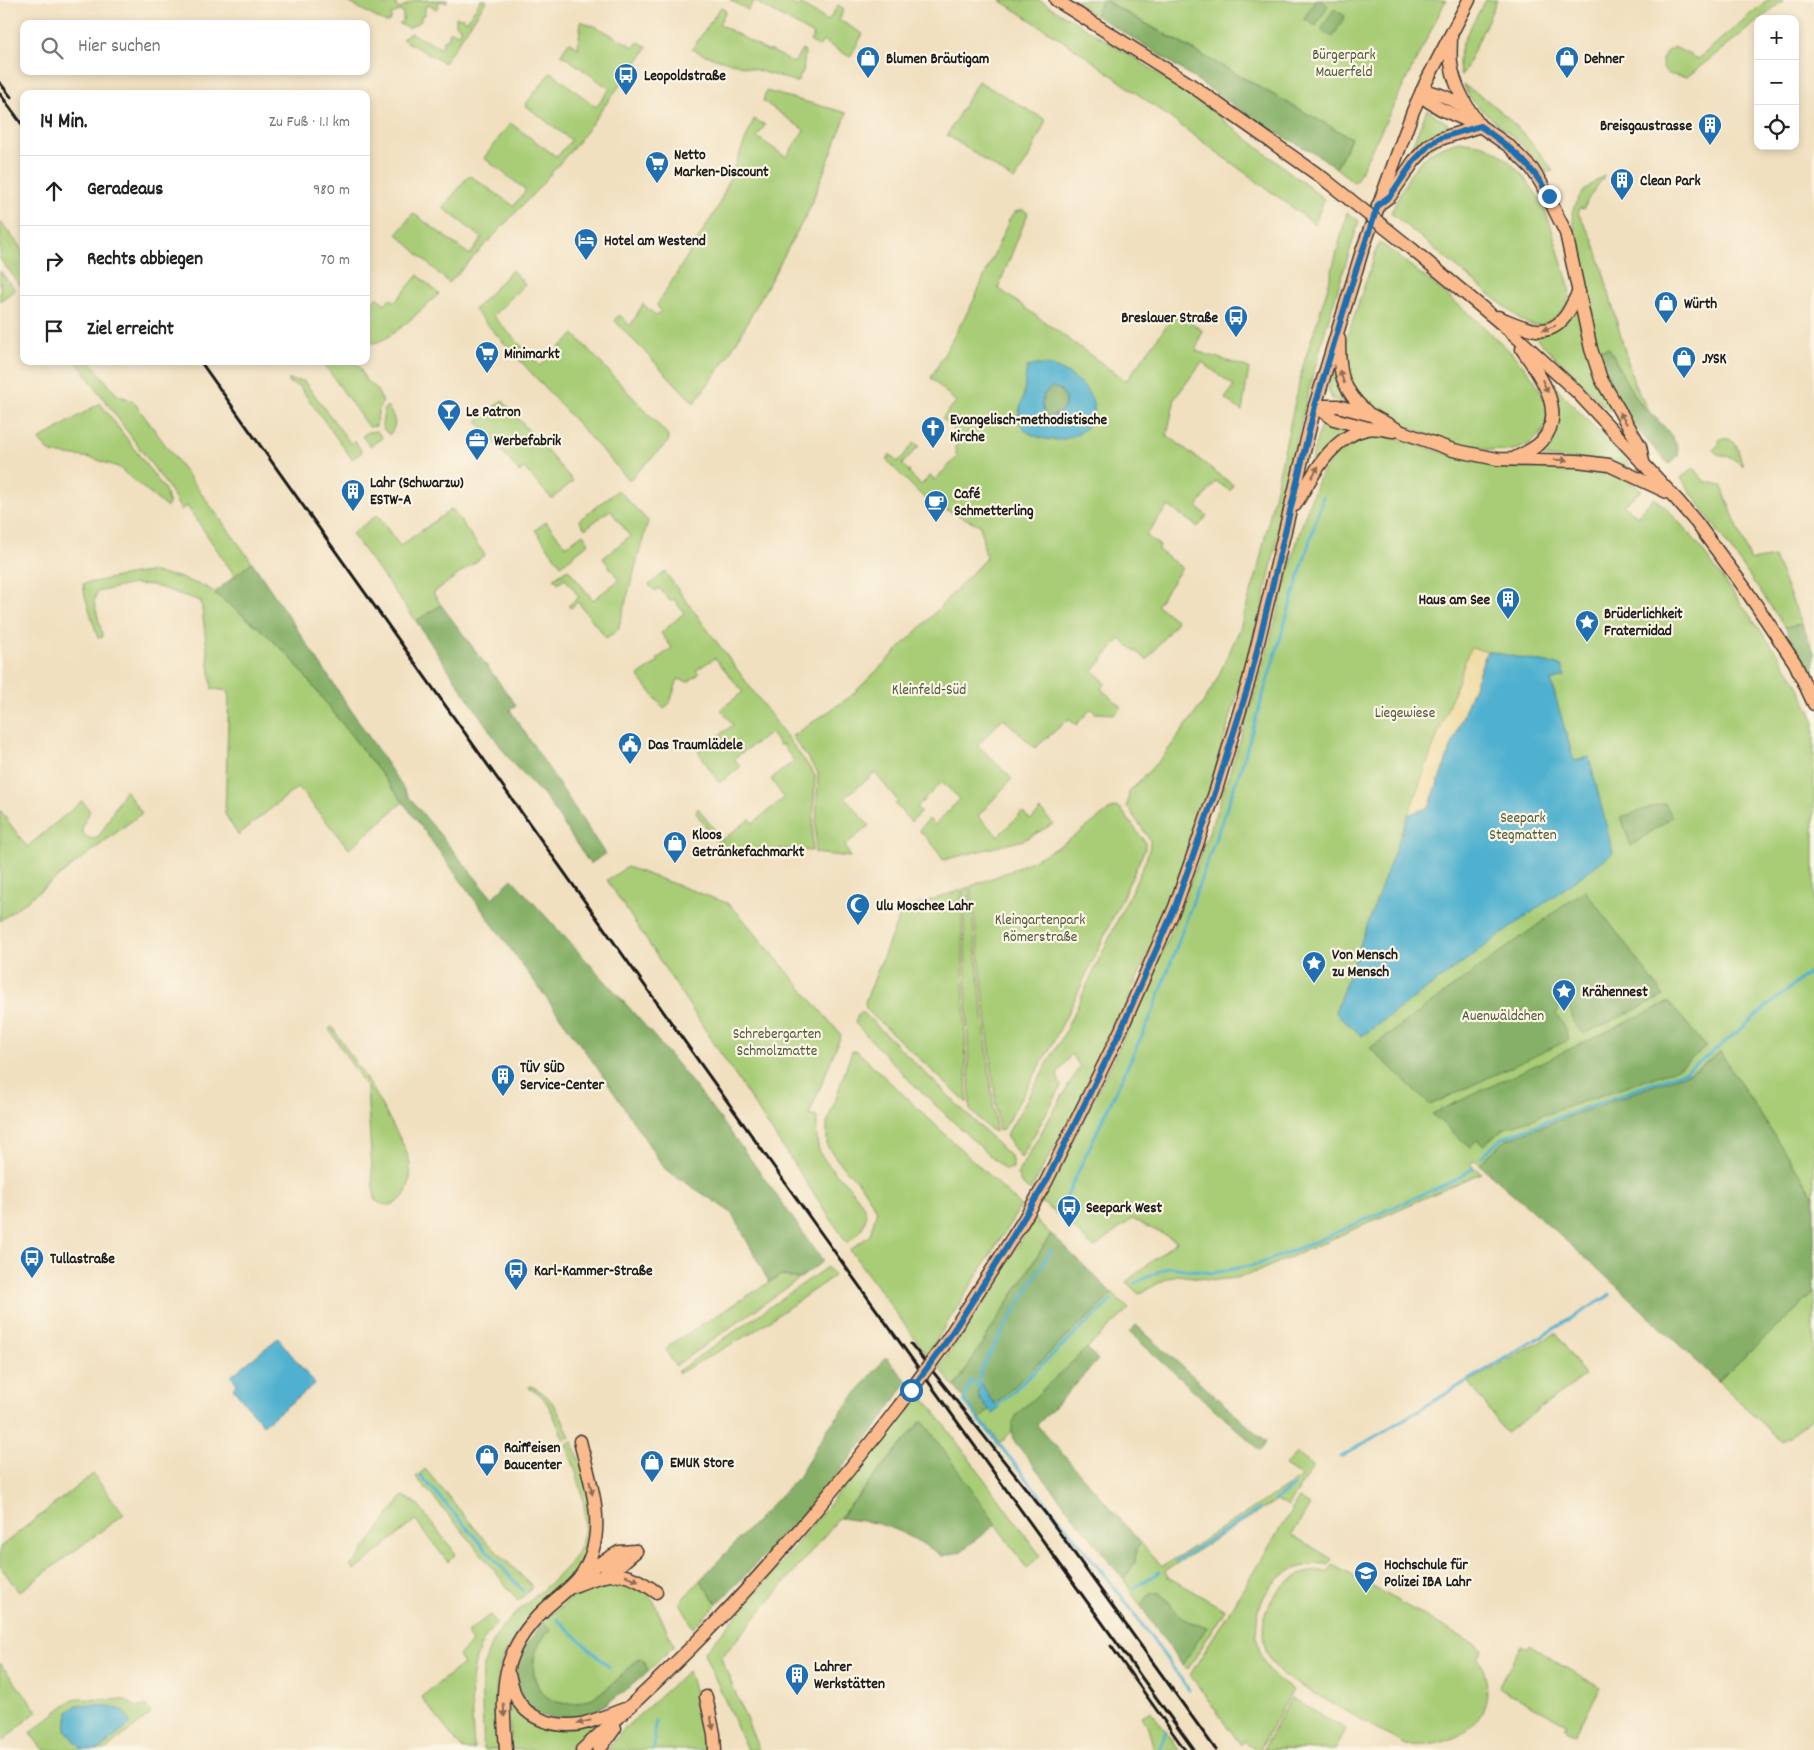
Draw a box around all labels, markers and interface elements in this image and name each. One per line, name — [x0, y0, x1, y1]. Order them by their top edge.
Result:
map controls — [1754, 15, 1799, 150]
button: + — [1754, 15, 1799, 60]
search box — [20, 20, 370, 75]
icon: search — [38, 34, 66, 62]
text: Hier suchen — [78, 34, 161, 61]
shop icon: Blumen Bräutigam — [855, 45, 881, 79]
park label: Bürgerpark Mauerfeld — [1312, 45, 1376, 84]
shop icon: Dehner — [1554, 45, 1580, 79]
place label: Blumen Bräutigam — [886, 49, 989, 71]
place label: Dehner — [1584, 49, 1625, 71]
button: − — [1754, 60, 1799, 105]
bus stop icon: Leopoldstraße — [613, 62, 639, 96]
place label: Leopoldstraße — [644, 66, 726, 88]
button: locate — [1754, 105, 1799, 150]
text: 14 Min. — [40, 108, 87, 138]
text: Zu Fuß · 1.1 km — [269, 111, 350, 134]
building icon: Breisgaustrasse — [1697, 112, 1723, 146]
place label: Breisgaustrasse — [1600, 116, 1692, 138]
place label: Netto Marken-Discount — [674, 145, 769, 184]
supermarket icon: Netto Marken-Discount — [644, 150, 670, 184]
building icon: Clean Park — [1609, 167, 1635, 201]
place label: Clean Park — [1640, 171, 1701, 193]
icon: ahead — [40, 177, 68, 205]
text: Geradeaus — [87, 177, 163, 204]
text: 980 m — [313, 179, 350, 202]
route end — [1538, 185, 1561, 208]
hotel icon: Hotel am Westend — [573, 227, 599, 261]
place label: Hotel am Westend — [604, 231, 706, 253]
icon: right — [40, 247, 68, 275]
text: Rechts abbiegen — [87, 247, 203, 274]
text: 70 m — [320, 249, 350, 272]
shop icon: Würth — [1653, 290, 1679, 324]
place label: Würth — [1684, 294, 1717, 316]
bus stop icon: Breslauer Straße — [1223, 304, 1249, 338]
place label: Breslauer Straße — [1121, 308, 1218, 330]
icon: arrive — [40, 317, 68, 345]
text: Ziel erreicht — [87, 317, 174, 344]
one-way arrow — [1541, 324, 1556, 332]
supermarket icon: Minimarkt — [474, 340, 500, 374]
place label: Minimarkt — [504, 344, 560, 366]
shop icon: JYSK — [1671, 345, 1697, 379]
place label: JYSK — [1702, 349, 1727, 371]
one-way arrow — [1338, 369, 1345, 384]
one-way arrow — [1540, 378, 1549, 393]
bar icon: Le Patron — [436, 398, 462, 432]
place label: Le Patron — [466, 402, 521, 424]
place label: Evangelisch-methodistische Kirche — [950, 410, 1107, 449]
one-way arrow — [1618, 412, 1628, 425]
church icon: Evangelisch-methodistische Kirche — [920, 415, 946, 449]
office icon: Werbefabrik — [464, 427, 490, 461]
place label: Werbefabrik — [494, 431, 561, 453]
one-way arrow — [1553, 457, 1569, 465]
one-way arrow — [1311, 465, 1320, 478]
place label: Lahr (Schwarzw) ESTW-A — [370, 473, 464, 512]
building icon: Lahr (Schwarzw) ESTW-A — [340, 478, 366, 512]
place label: Café Schmetterling — [954, 484, 1034, 523]
cafe icon: Café Schmetterling — [923, 489, 949, 523]
building icon: Haus am See — [1495, 586, 1521, 620]
place label: Haus am See — [1418, 590, 1490, 612]
place label: Brüderlichkeit Fraternidad — [1604, 604, 1683, 643]
place icon: Brüderlichkeit Fraternidad — [1574, 609, 1600, 643]
park label: Kleinfeld-Süd — [892, 680, 966, 702]
park label: Liegewiese — [1375, 703, 1436, 725]
public building icon: Das Traumlädele — [617, 731, 643, 765]
place label: Das Traumlädele — [648, 735, 743, 757]
park label: Seepark Stegmatten — [1489, 808, 1557, 847]
place label: Kloos Getränkefachmarkt — [692, 825, 805, 864]
shop icon: Kloos Getränkefachmarkt — [662, 830, 688, 864]
mosque icon: Ulu Moschee Lahr — [845, 892, 871, 926]
place label: Ulu Moschee Lahr — [876, 896, 974, 918]
park label: Kleingartenpark Römerstraße — [995, 910, 1085, 949]
place label: Von Mensch zu Mensch — [1332, 945, 1398, 984]
place icon: Von Mensch zu Mensch — [1301, 950, 1327, 984]
place icon: Krähennest — [1551, 978, 1577, 1012]
place label: Krähennest — [1582, 982, 1648, 1004]
park label: Auenwäldchen — [1462, 1006, 1544, 1028]
park label: Schrebergarten Schmolzmatte — [733, 1024, 821, 1063]
place label: TÜV SÜD Service-Center — [520, 1058, 605, 1097]
building icon: TÜV SÜD Service-Center — [490, 1063, 516, 1097]
bus stop icon: Seepark West — [1056, 1194, 1082, 1228]
place label: Seepark West — [1086, 1198, 1162, 1220]
bus stop icon: Tullastraße — [19, 1245, 45, 1279]
place label: Tullastraße — [50, 1249, 115, 1271]
bus stop icon: Karl-Kammer-Straße — [503, 1257, 529, 1291]
place label: Karl-Kammer-Straße — [534, 1261, 653, 1283]
route start — [900, 1379, 923, 1402]
place label: Raiffeisen Baucenter — [504, 1438, 562, 1477]
shop icon: Raiffeisen Baucenter — [474, 1443, 500, 1477]
shop icon: EMUK Store — [639, 1449, 665, 1483]
place label: EMUK Store — [670, 1453, 735, 1475]
one-way arrow — [587, 1481, 595, 1496]
place label: Hochschule für Polizei IBA Lahr — [1384, 1555, 1472, 1594]
school or university icon: Hochschule für Polizei IBA Lahr — [1353, 1560, 1379, 1594]
one-way arrow — [625, 1574, 640, 1582]
place label: Lahrer Werkstätten — [814, 1657, 885, 1696]
building icon: Lahrer Werkstätten — [784, 1662, 810, 1696]
one-way arrow — [500, 1702, 508, 1718]
one-way arrow — [708, 1716, 716, 1732]
one-way arrow — [576, 1718, 591, 1726]

